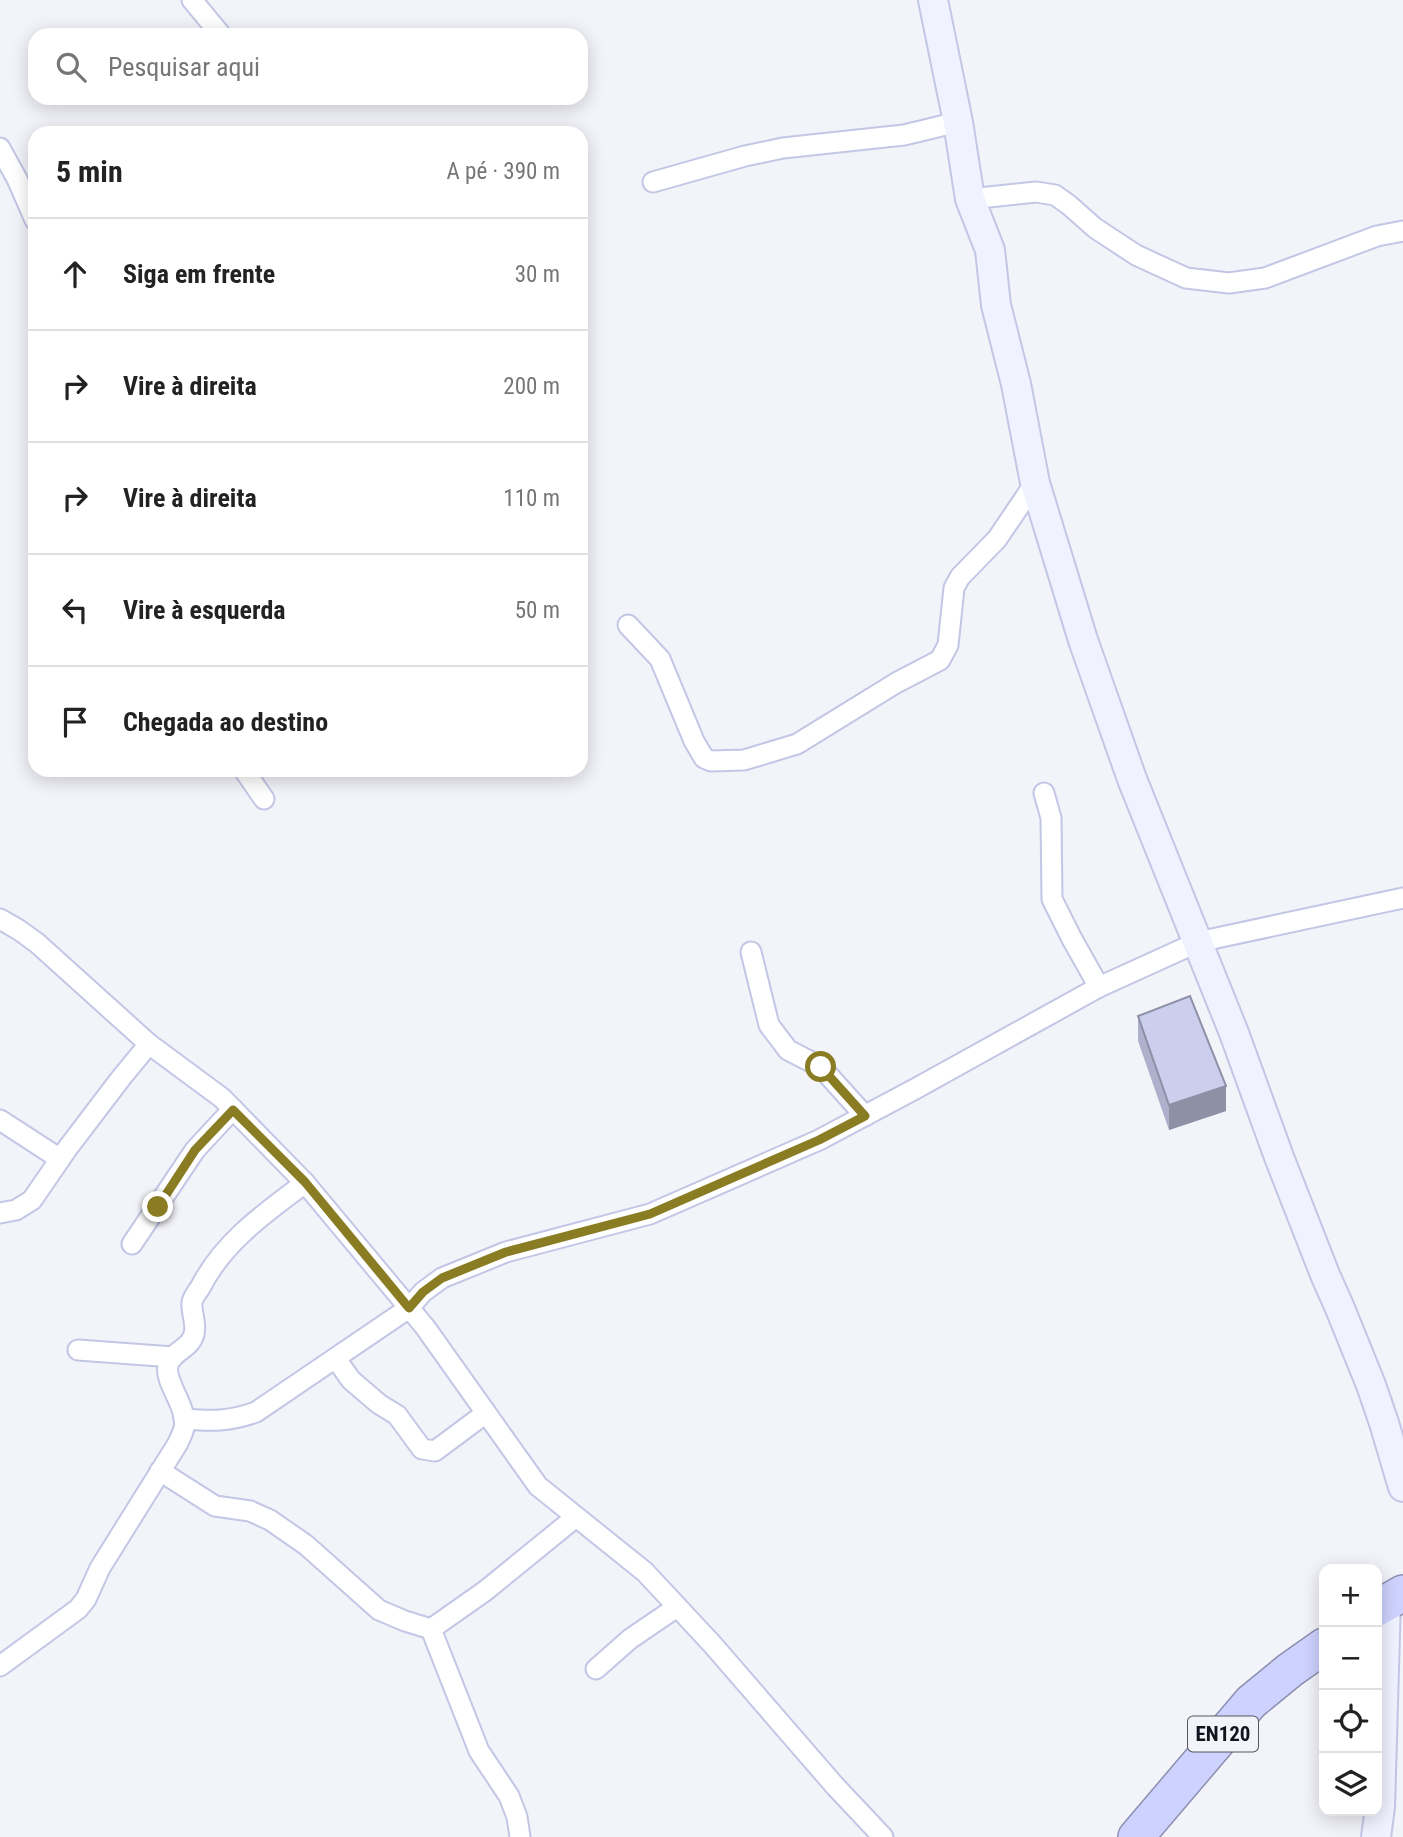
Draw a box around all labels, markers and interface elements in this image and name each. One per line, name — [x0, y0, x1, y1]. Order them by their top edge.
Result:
search box — [28, 28, 588, 105]
icon: search — [52, 48, 90, 86]
text: Pesquisar aqui — [108, 52, 260, 82]
text: 5 min — [56, 154, 123, 189]
text: A pé · 390 m — [447, 158, 560, 185]
icon: ahead — [56, 255, 94, 293]
text: Siga em frente — [123, 259, 275, 289]
text: 30 m — [515, 261, 560, 288]
icon: right — [56, 367, 94, 405]
text: Vire à direita — [123, 371, 257, 401]
text: 200 m — [503, 373, 560, 400]
icon: right — [56, 479, 94, 517]
text: Vire à direita — [123, 483, 257, 513]
text: 110 m — [503, 485, 560, 512]
icon: left — [56, 591, 94, 629]
text: Vire à esquerda — [123, 595, 286, 625]
text: 50 m — [515, 597, 560, 624]
icon: arrive — [56, 703, 94, 741]
text: Chegada ao destino — [123, 707, 328, 737]
route start — [805, 1051, 836, 1082]
route end — [142, 1191, 173, 1222]
map controls — [1319, 1564, 1382, 1816]
button: + — [1319, 1564, 1382, 1627]
button: − — [1319, 1627, 1382, 1690]
button: locate — [1319, 1690, 1382, 1753]
road number: EN120 — [1188, 1716, 1258, 1752]
button: layers — [1319, 1753, 1382, 1816]

